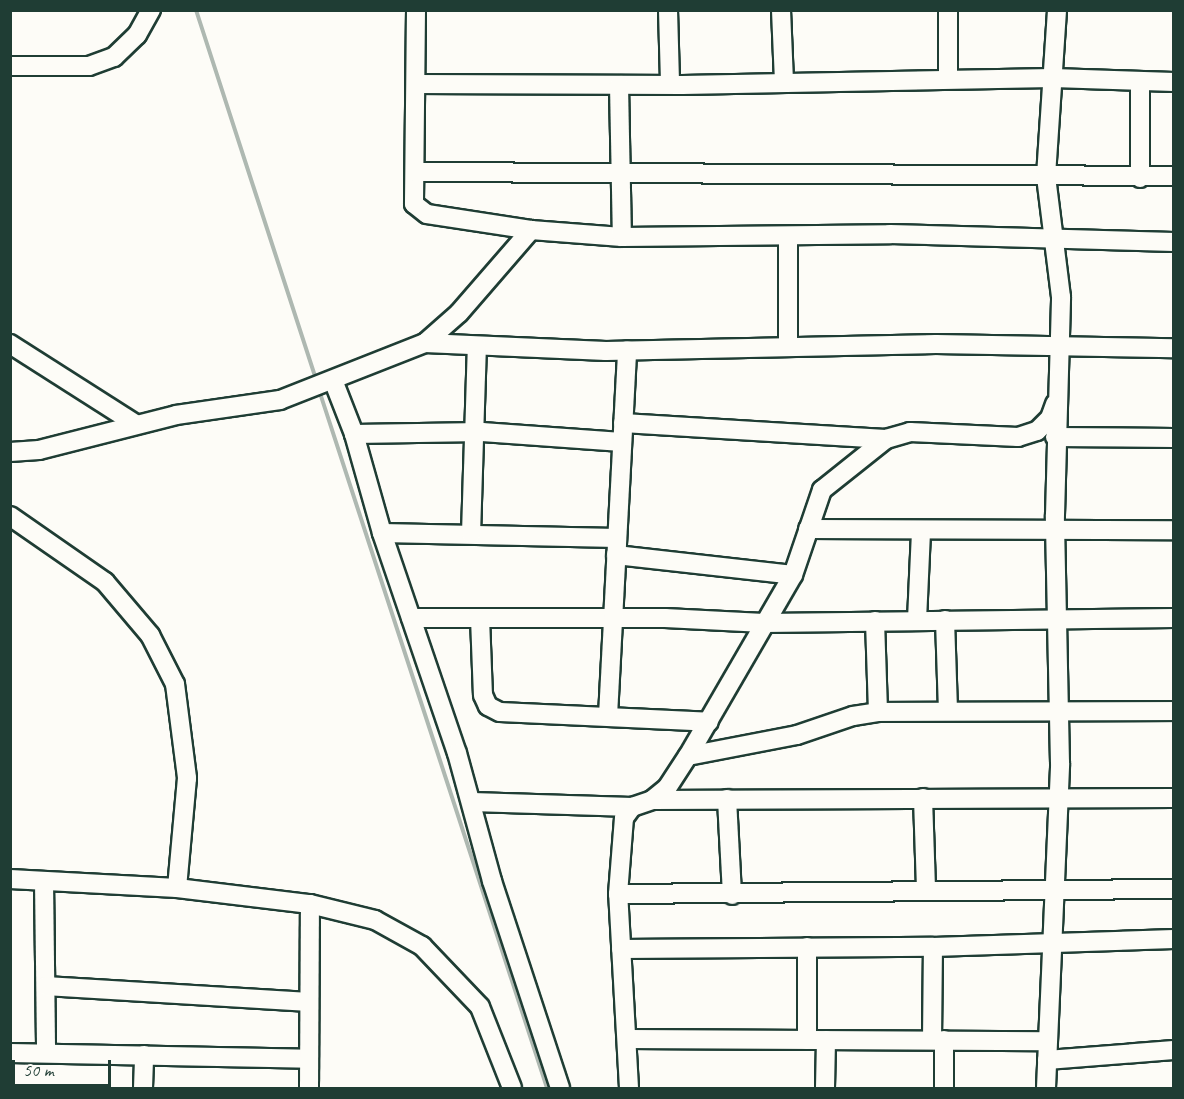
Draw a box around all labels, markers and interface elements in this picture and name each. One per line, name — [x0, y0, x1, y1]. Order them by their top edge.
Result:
scale bar — [15, 1048, 114, 1086]
text: 50 m — [23, 1059, 54, 1081]

